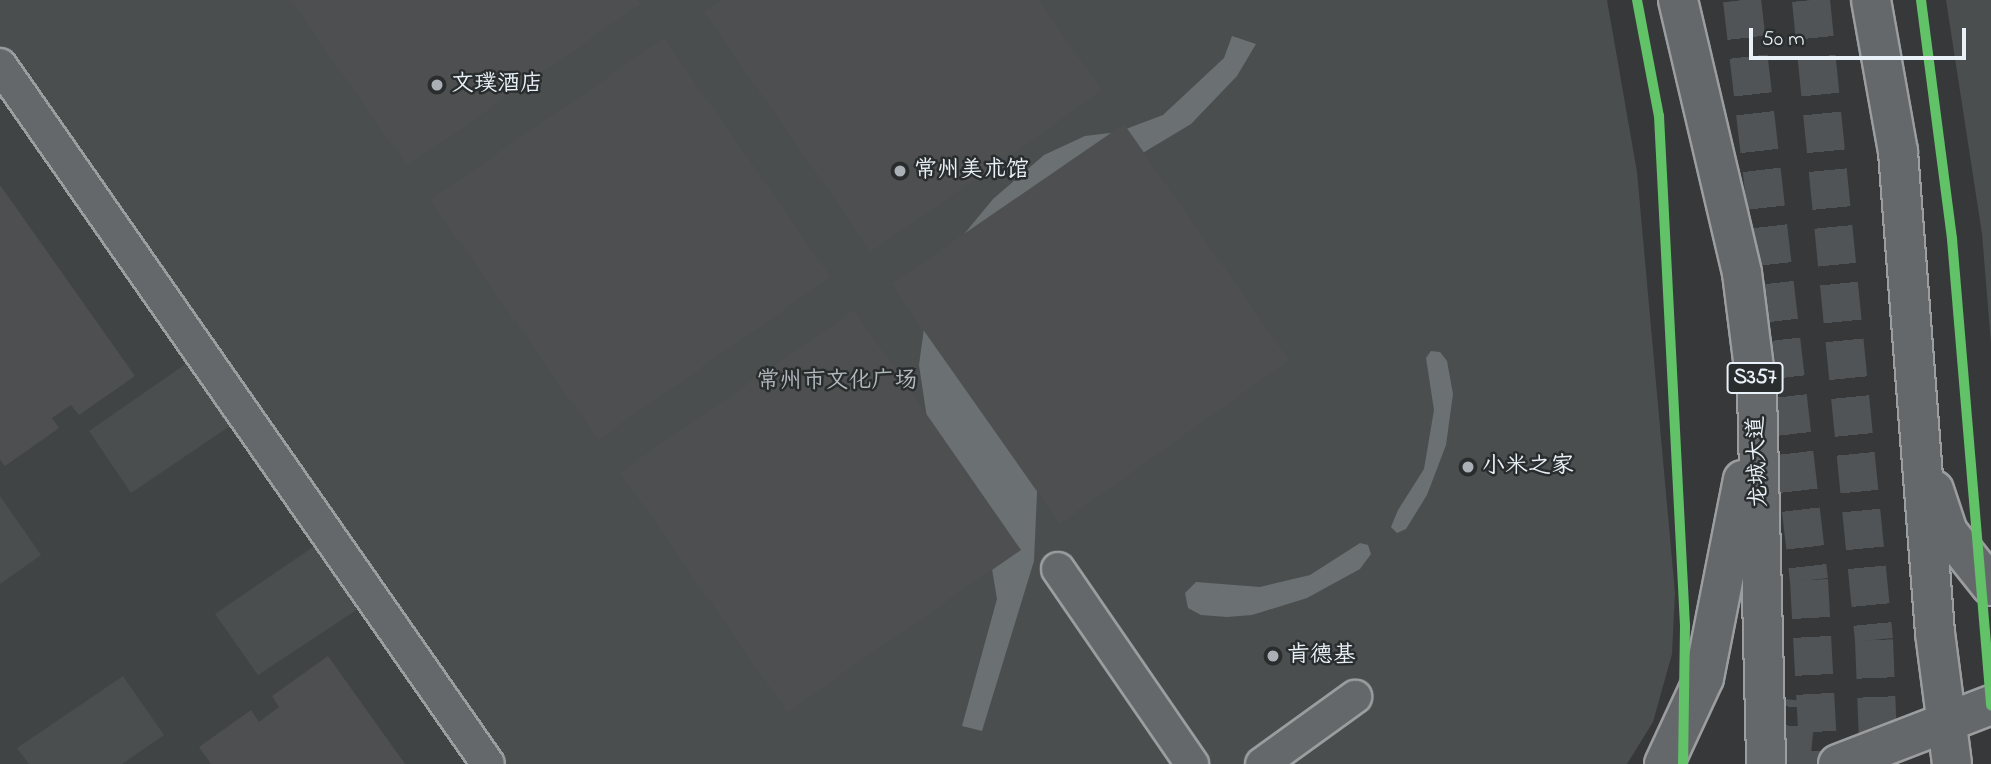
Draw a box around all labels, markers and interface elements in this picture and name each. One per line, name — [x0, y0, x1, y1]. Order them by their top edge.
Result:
scale bar — [1753, 14, 1970, 58]
text: 50 m — [1762, 25, 1805, 55]
place label: 文璞酒店 — [451, 71, 543, 99]
marker: 文璞酒店 — [429, 77, 445, 93]
place label: 常州美术馆 — [914, 157, 1029, 185]
marker: 常州美术馆 — [892, 163, 908, 179]
road number: S357 — [1725, 360, 1785, 396]
park label: 常州市文化广场 — [757, 368, 917, 396]
street label: 龙城大道 — [1744, 416, 1774, 508]
place label: 小米之家 — [1482, 453, 1574, 481]
marker: 小米之家 — [1460, 459, 1476, 475]
place label: 肯德基 — [1287, 642, 1356, 670]
marker: 肯德基 — [1265, 648, 1281, 664]

